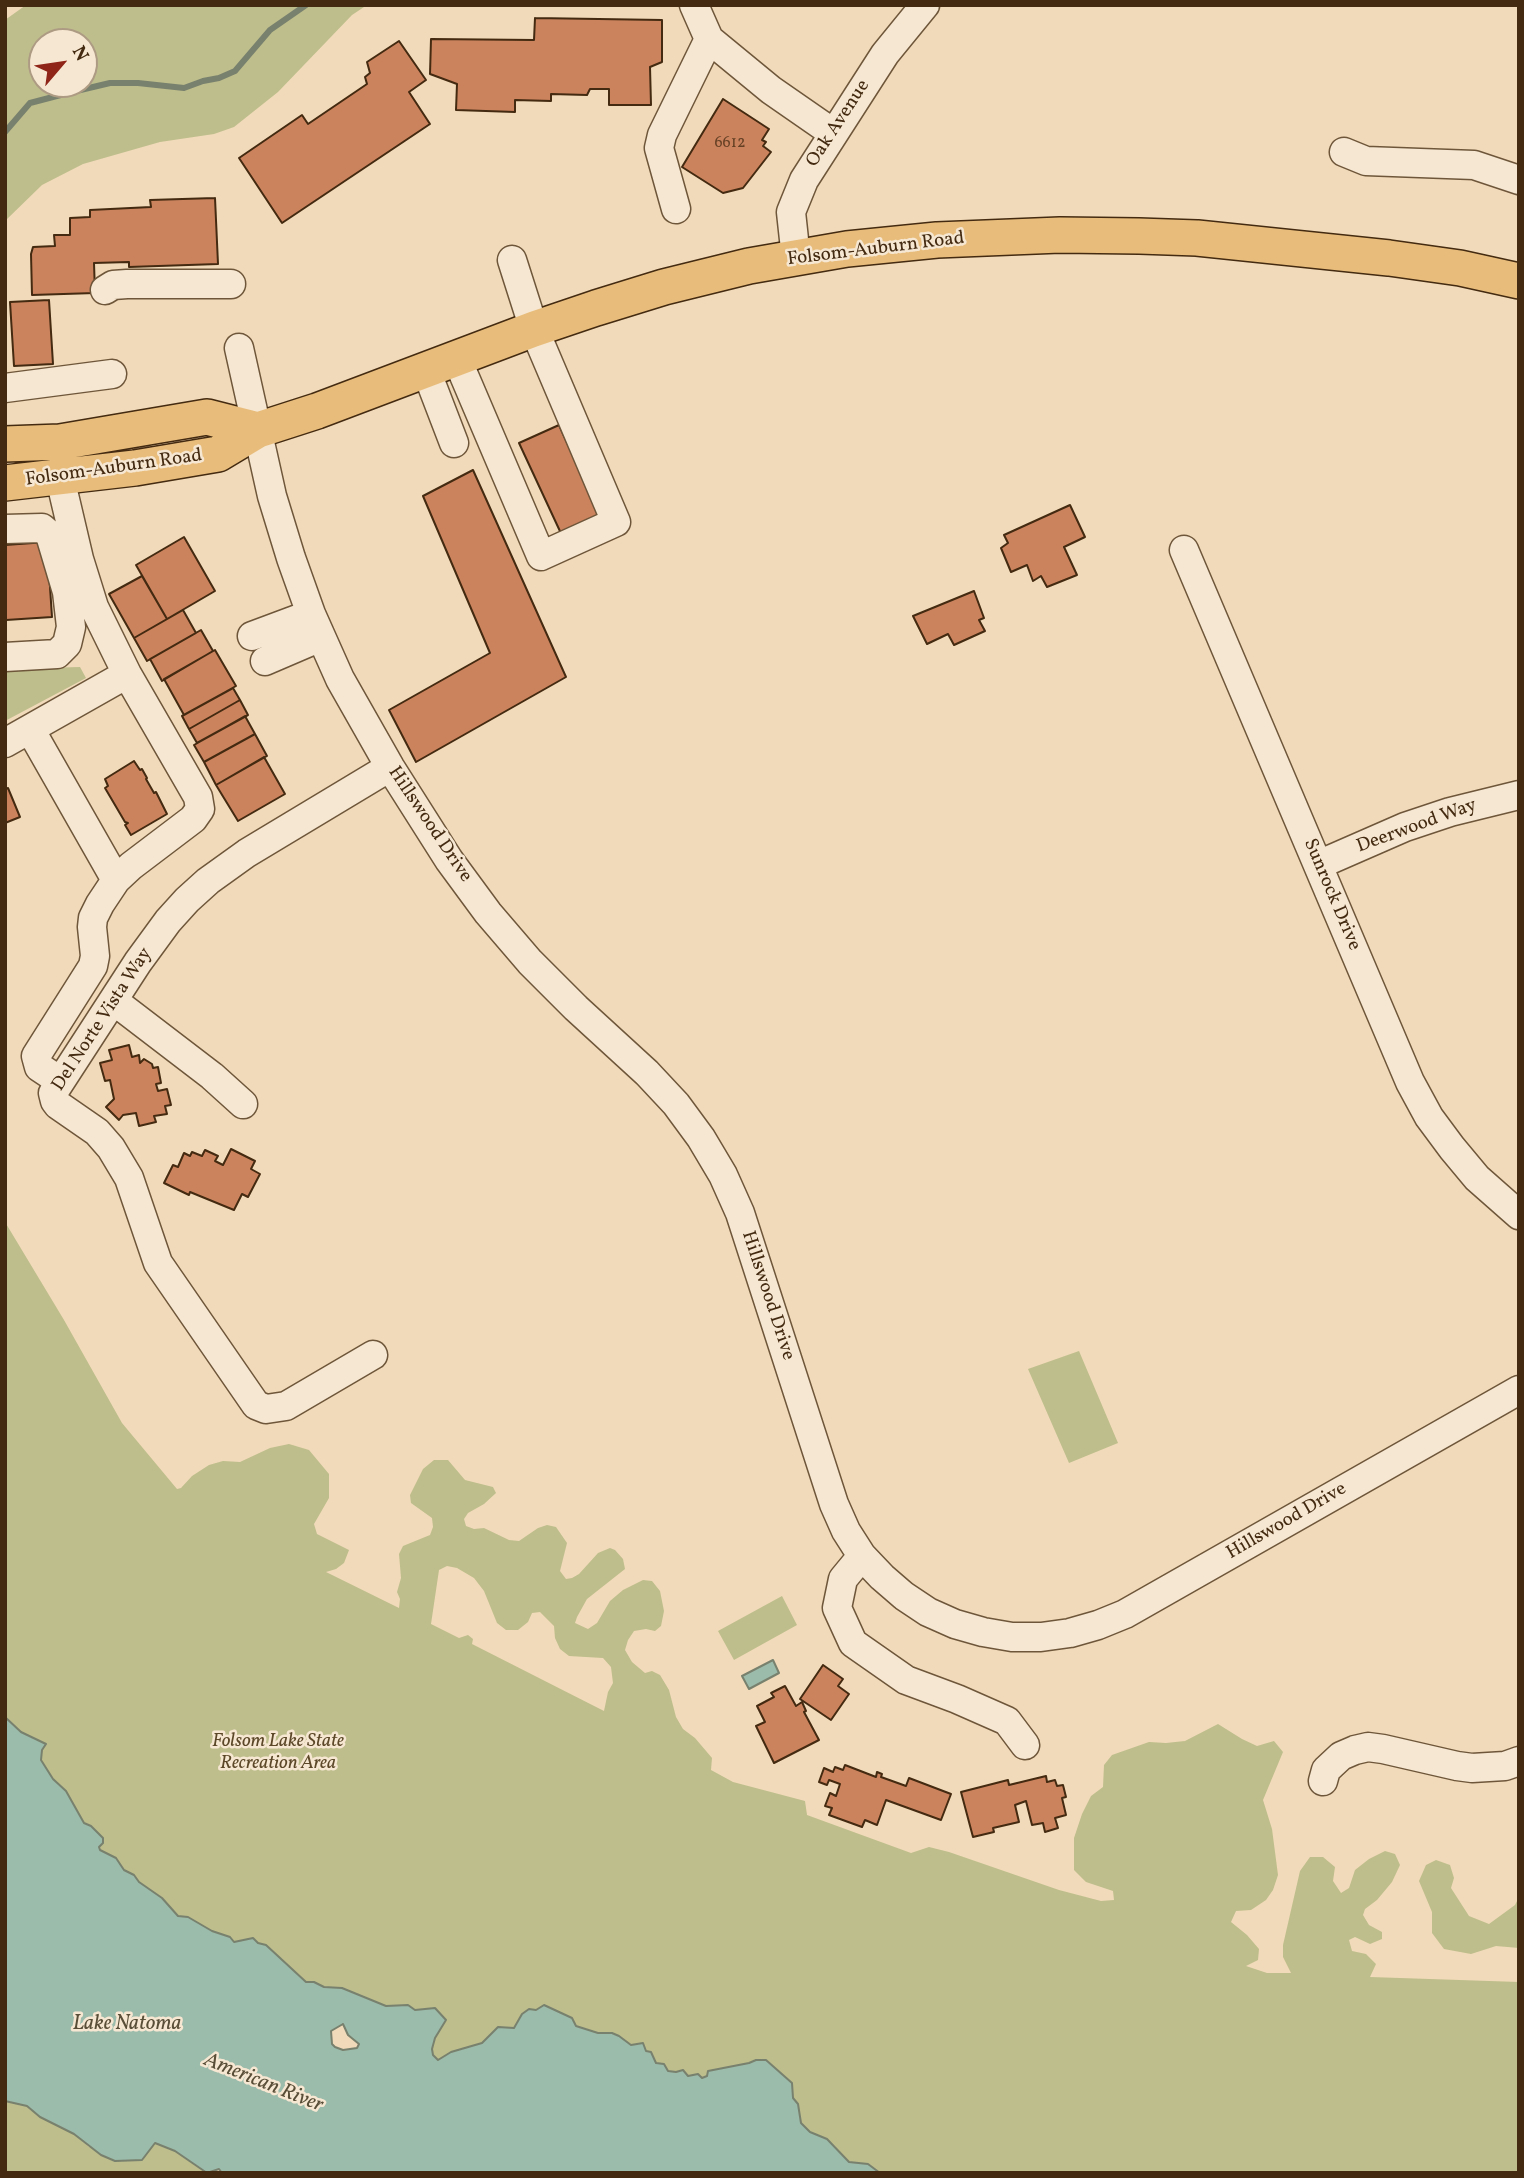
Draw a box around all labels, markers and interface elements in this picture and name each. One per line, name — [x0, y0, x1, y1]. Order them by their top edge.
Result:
north arrow — [28, 28, 98, 98]
text: N — [65, 41, 94, 66]
street label: Oak Avenue — [802, 76, 876, 172]
house number: 6612 — [715, 134, 745, 154]
street label: Folsom-Auburn Road — [786, 228, 966, 272]
street label: Folsom-Auburn Road — [24, 445, 204, 493]
street label: Hillswood Drive — [382, 763, 476, 887]
street label: Deerwood Way — [1354, 795, 1480, 859]
street label: Sunrock Drive — [1297, 836, 1365, 954]
street label: Del Norte Vista Way — [48, 944, 158, 1096]
street label: Hillswood Drive — [735, 1228, 799, 1364]
street label: Hillswood Drive — [1223, 1478, 1351, 1566]
park label: Folsom Lake State Recreation Area — [212, 1732, 344, 1776]
water label: Lake Natoma — [73, 2012, 181, 2038]
water label: American River — [200, 2049, 326, 2119]

